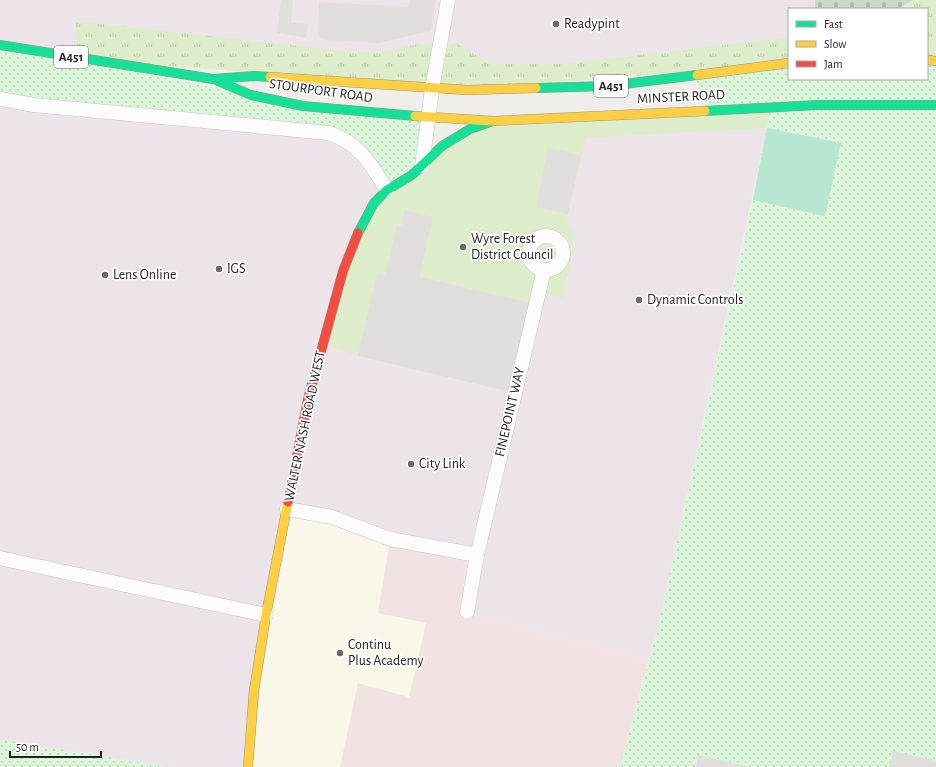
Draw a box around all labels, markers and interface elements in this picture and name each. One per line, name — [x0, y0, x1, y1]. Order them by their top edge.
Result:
legend — [788, 8, 928, 80]
place label: Readypint — [564, 17, 620, 31]
text: Fast — [824, 18, 843, 30]
marker: Readypint — [551, 19, 561, 29]
text: Slow — [824, 38, 846, 50]
road number: A451 — [54, 46, 88, 68]
text: Jam — [824, 58, 843, 70]
road number: A451 — [594, 75, 628, 97]
street label: STOURPORT ROAD — [268, 77, 374, 105]
street label: MINSTER ROAD — [637, 88, 725, 106]
place label: Wyre Forest District Council — [471, 232, 554, 262]
marker: Wyre Forest District Council — [458, 242, 468, 252]
place label: IGS — [227, 262, 246, 276]
marker: IGS — [214, 264, 224, 274]
place label: Lens Online — [113, 268, 176, 282]
marker: Lens Online — [100, 270, 110, 280]
place label: Dynamic Controls — [647, 293, 743, 307]
marker: Dynamic Controls — [634, 295, 644, 305]
street label: WALTER NASH ROAD WEST — [282, 349, 328, 503]
street label: FINEPOINT WAY — [493, 365, 527, 458]
place label: City Link — [419, 457, 466, 471]
marker: City Link — [406, 459, 416, 469]
place label: Continu Plus Academy — [348, 638, 424, 668]
marker: Continu Plus Academy — [335, 648, 345, 658]
scale bar — [10, 733, 101, 759]
text: 50 m — [16, 741, 39, 753]

